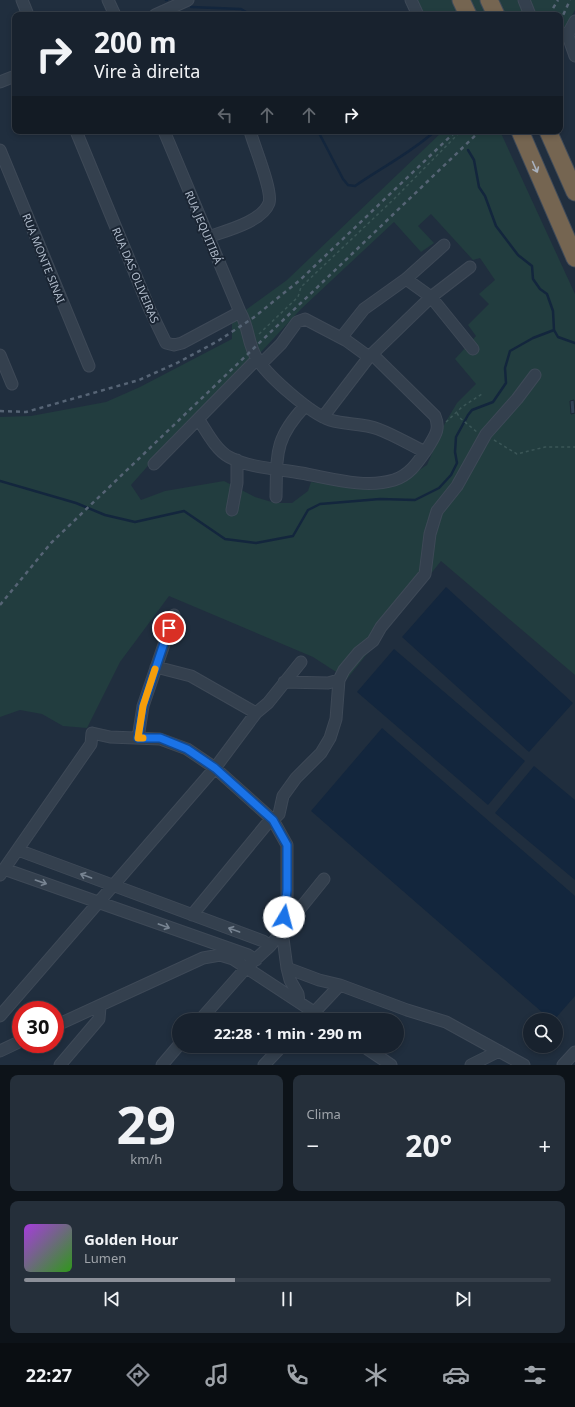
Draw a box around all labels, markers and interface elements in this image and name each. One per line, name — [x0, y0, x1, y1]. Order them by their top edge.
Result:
text: 200 m — [94, 23, 177, 61]
icon: right — [28, 28, 80, 80]
text: Vire à direita — [94, 59, 200, 83]
icon: left — [214, 104, 236, 126]
icon: ahead — [256, 104, 278, 126]
icon: ahead — [298, 104, 320, 126]
icon: right — [340, 104, 362, 126]
one-way arrow — [532, 160, 539, 172]
street label: RUA JEQUITIBÁ — [182, 188, 227, 267]
street label: RUA MONTE SINAI — [19, 211, 69, 305]
street label: RUA DAS OLIVEIRAS — [109, 225, 163, 325]
pin — [152, 611, 186, 645]
icon: arrive — [158, 617, 180, 639]
one-way arrow — [81, 871, 93, 879]
one-way arrow — [34, 879, 47, 886]
position arrow — [263, 896, 305, 938]
one-way arrow — [157, 922, 169, 930]
one-way arrow — [229, 926, 241, 934]
speed limit sign: 30 — [12, 1001, 64, 1053]
map controls — [523, 1013, 563, 1053]
button: search — [523, 1013, 563, 1053]
text: 22:28 · 1 min · 290 m — [214, 1023, 362, 1043]
text: 29 — [117, 1088, 176, 1159]
text: Clima — [307, 1105, 341, 1123]
text: 20° — [405, 1125, 452, 1166]
text: − — [307, 1130, 319, 1160]
text: + — [538, 1130, 551, 1160]
text: km/h — [130, 1150, 162, 1168]
text: Golden Hour — [84, 1229, 178, 1249]
text: Lumen — [84, 1249, 126, 1267]
icon: previous — [101, 1288, 123, 1310]
icon: pause — [276, 1288, 298, 1310]
icon: next — [452, 1288, 474, 1310]
icon: directions — [124, 1361, 152, 1389]
icon: music — [203, 1361, 231, 1389]
icon: phone — [283, 1361, 311, 1389]
icon: climate — [362, 1361, 390, 1389]
icon: car — [442, 1361, 470, 1389]
icon: filters — [521, 1361, 549, 1389]
text: 22:27 — [26, 1363, 72, 1387]

